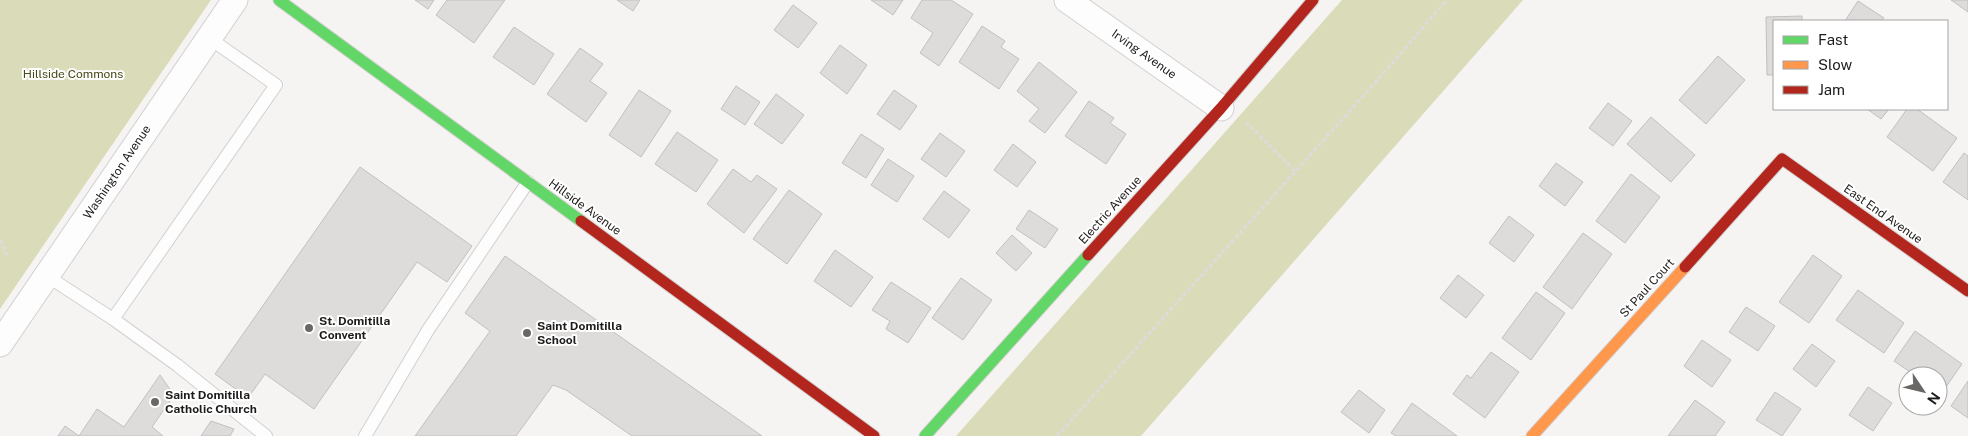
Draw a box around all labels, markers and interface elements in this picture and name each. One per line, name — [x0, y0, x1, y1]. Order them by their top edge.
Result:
legend — [1773, 20, 1948, 110]
street label: Irving Avenue — [1109, 27, 1179, 82]
text: Fast — [1818, 31, 1848, 48]
text: Slow — [1818, 56, 1853, 73]
park label: Hillside Commons — [23, 67, 123, 81]
text: Jam — [1818, 81, 1845, 98]
street label: Washington Avenue — [80, 122, 154, 222]
street label: Electric Avenue — [1076, 173, 1144, 247]
street label: Hillside Avenue — [546, 176, 624, 238]
street label: East End Avenue — [1841, 182, 1925, 247]
street label: St Paul Court — [1617, 255, 1677, 320]
place label: St. Domitilla Convent — [319, 314, 390, 342]
place label: Saint Domitilla School — [537, 319, 622, 347]
marker: St. Domitilla Convent — [303, 322, 315, 334]
marker: Saint Domitilla School — [521, 327, 533, 339]
north arrow — [1898, 366, 1948, 416]
place label: Saint Domitilla Catholic Church — [165, 388, 257, 416]
text: N — [1924, 389, 1943, 408]
marker: Saint Domitilla Catholic Church — [149, 396, 161, 408]

